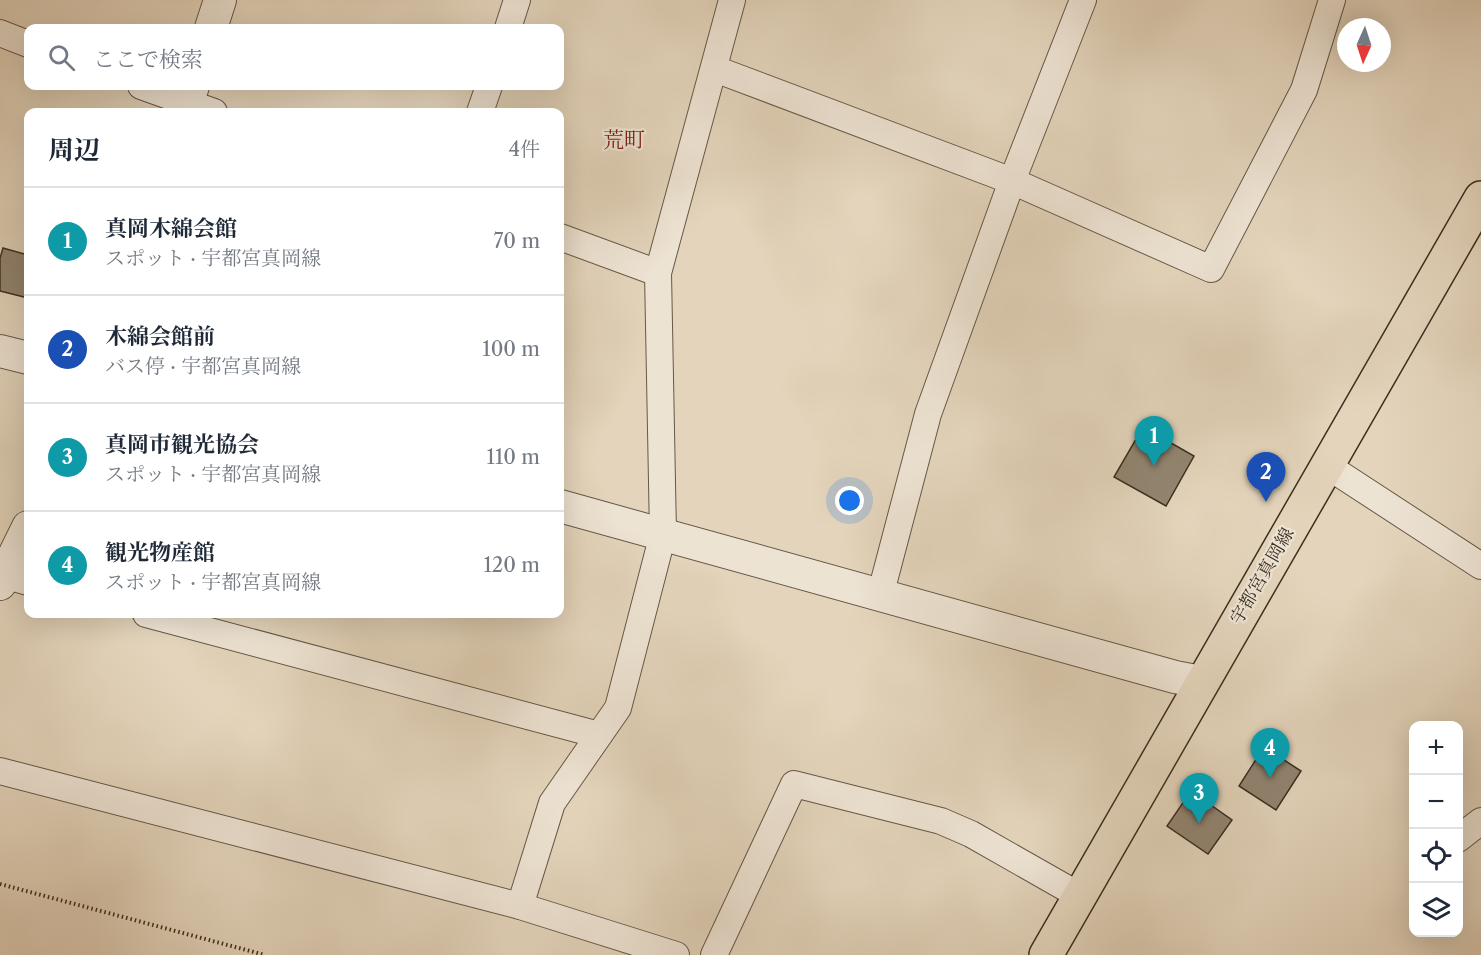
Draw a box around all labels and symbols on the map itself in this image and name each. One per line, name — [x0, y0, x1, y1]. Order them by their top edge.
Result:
north arrow — [1337, 18, 1391, 72]
district label: 荒町 — [603, 127, 645, 152]
pin: 1 — [1134, 416, 1174, 466]
pin: 2 — [1246, 452, 1286, 502]
your location — [835, 486, 864, 515]
street label: 宇都宮真岡線 — [1225, 524, 1299, 628]
pin: 4 — [1250, 728, 1290, 778]
pin: 3 — [1180, 774, 1218, 823]

